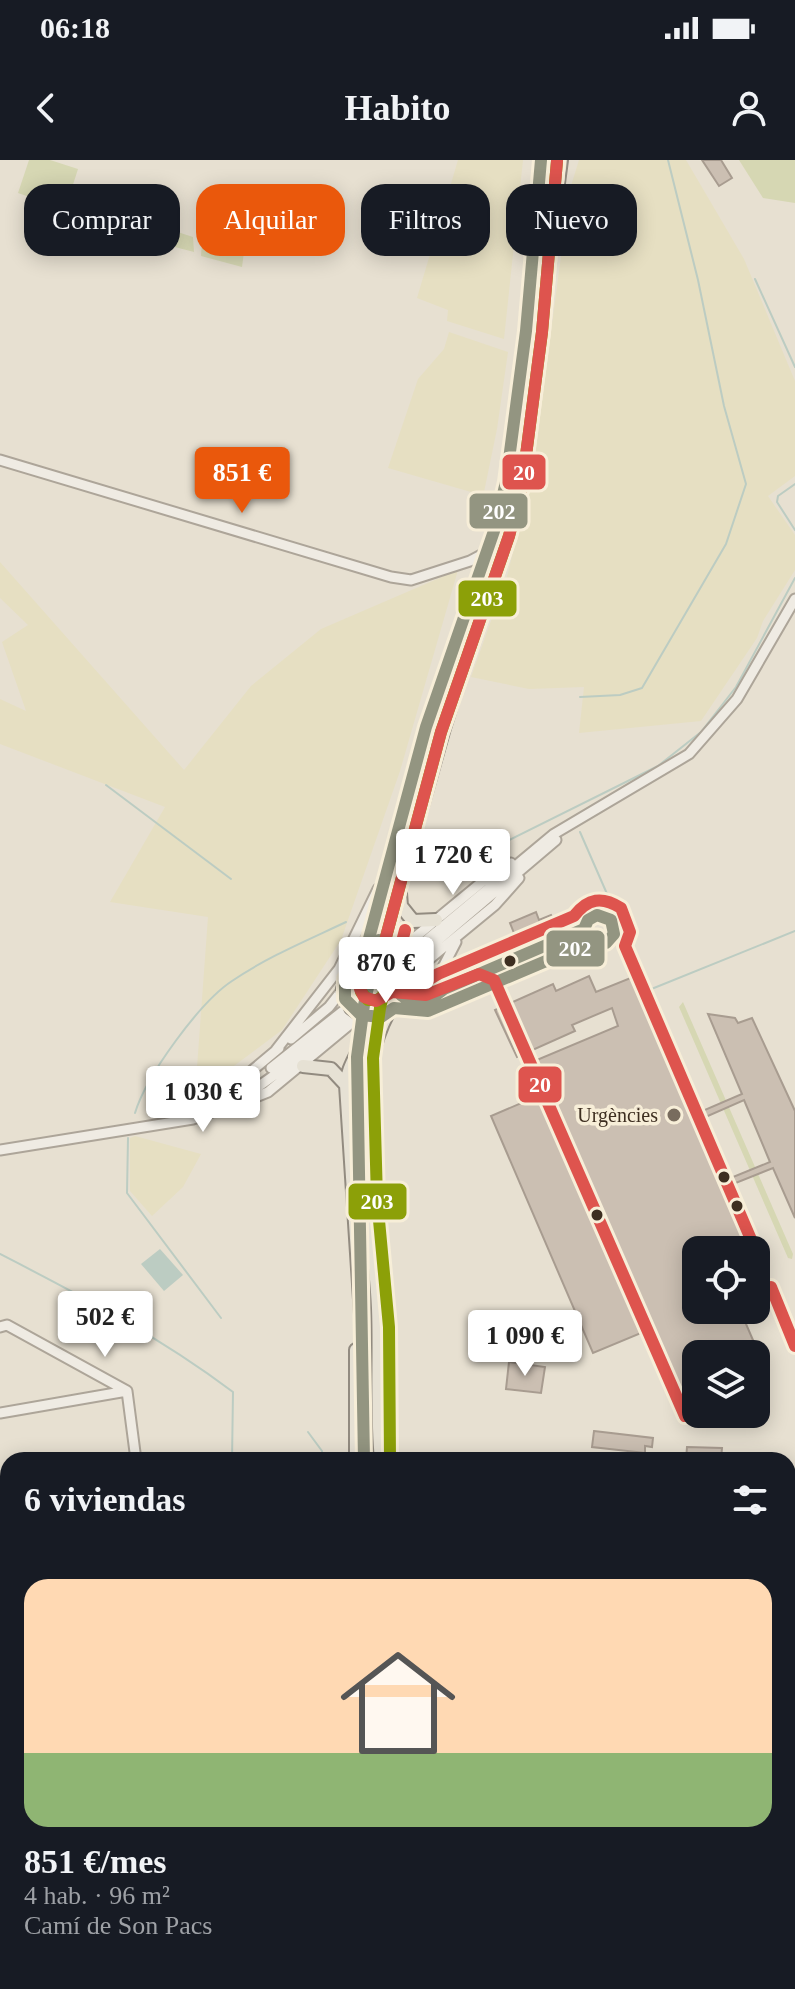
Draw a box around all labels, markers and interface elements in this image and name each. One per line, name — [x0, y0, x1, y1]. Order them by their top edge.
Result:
text: 06:18 — [40, 11, 110, 44]
icon: back — [24, 86, 68, 130]
icon: person — [727, 86, 771, 130]
text: Habito — [344, 88, 451, 128]
chip: Comprar — [24, 184, 180, 256]
chip: Alquilar — [196, 184, 345, 256]
chip: Filtros — [361, 184, 490, 256]
chip: Nuevo — [506, 184, 637, 256]
pin: 851 € — [186, 447, 298, 515]
line badge: 20 — [501, 453, 547, 491]
text: 851 € — [213, 458, 271, 487]
text: 20 — [513, 460, 535, 485]
line badge: 202 — [468, 492, 529, 530]
text: 202 — [483, 499, 516, 524]
line badge: 203 — [457, 579, 518, 618]
text: 203 — [471, 586, 504, 611]
pin: 1 720 € — [379, 829, 527, 897]
text: 1 720 € — [414, 840, 492, 869]
line badge: 202 — [545, 929, 606, 968]
text: 202 — [559, 936, 592, 961]
pin: 870 € — [330, 937, 442, 1005]
text: 870 € — [357, 948, 415, 977]
unlabelled marker — [502, 953, 518, 969]
line badge: 20 — [517, 1065, 563, 1104]
pin: 1 030 € — [129, 1066, 277, 1134]
text: 20 — [529, 1072, 551, 1097]
text: 1 030 € — [164, 1077, 242, 1106]
place label: Urgències — [577, 1104, 658, 1127]
marker: Urgències — [665, 1106, 683, 1124]
unlabelled marker — [716, 1169, 732, 1185]
line badge: 203 — [347, 1182, 408, 1221]
text: 203 — [361, 1189, 394, 1214]
unlabelled marker — [729, 1198, 745, 1214]
unlabelled marker — [589, 1207, 605, 1223]
map controls — [682, 1236, 770, 1428]
button: locate — [682, 1236, 770, 1324]
pin: 502 € — [49, 1291, 161, 1359]
text: 502 € — [76, 1302, 134, 1331]
pin: 1 090 € — [451, 1310, 599, 1378]
text: 1 090 € — [486, 1321, 564, 1350]
button: layers — [682, 1340, 770, 1428]
icon: filters — [728, 1478, 772, 1522]
text: 6 viviendas — [24, 1481, 186, 1518]
icon: home — [326, 1631, 470, 1775]
text: 851 €/mes — [24, 1843, 167, 1880]
text: 4 hab. · 96 m² — [24, 1881, 170, 1910]
text: Camí de Son Pacs — [24, 1911, 213, 1940]

